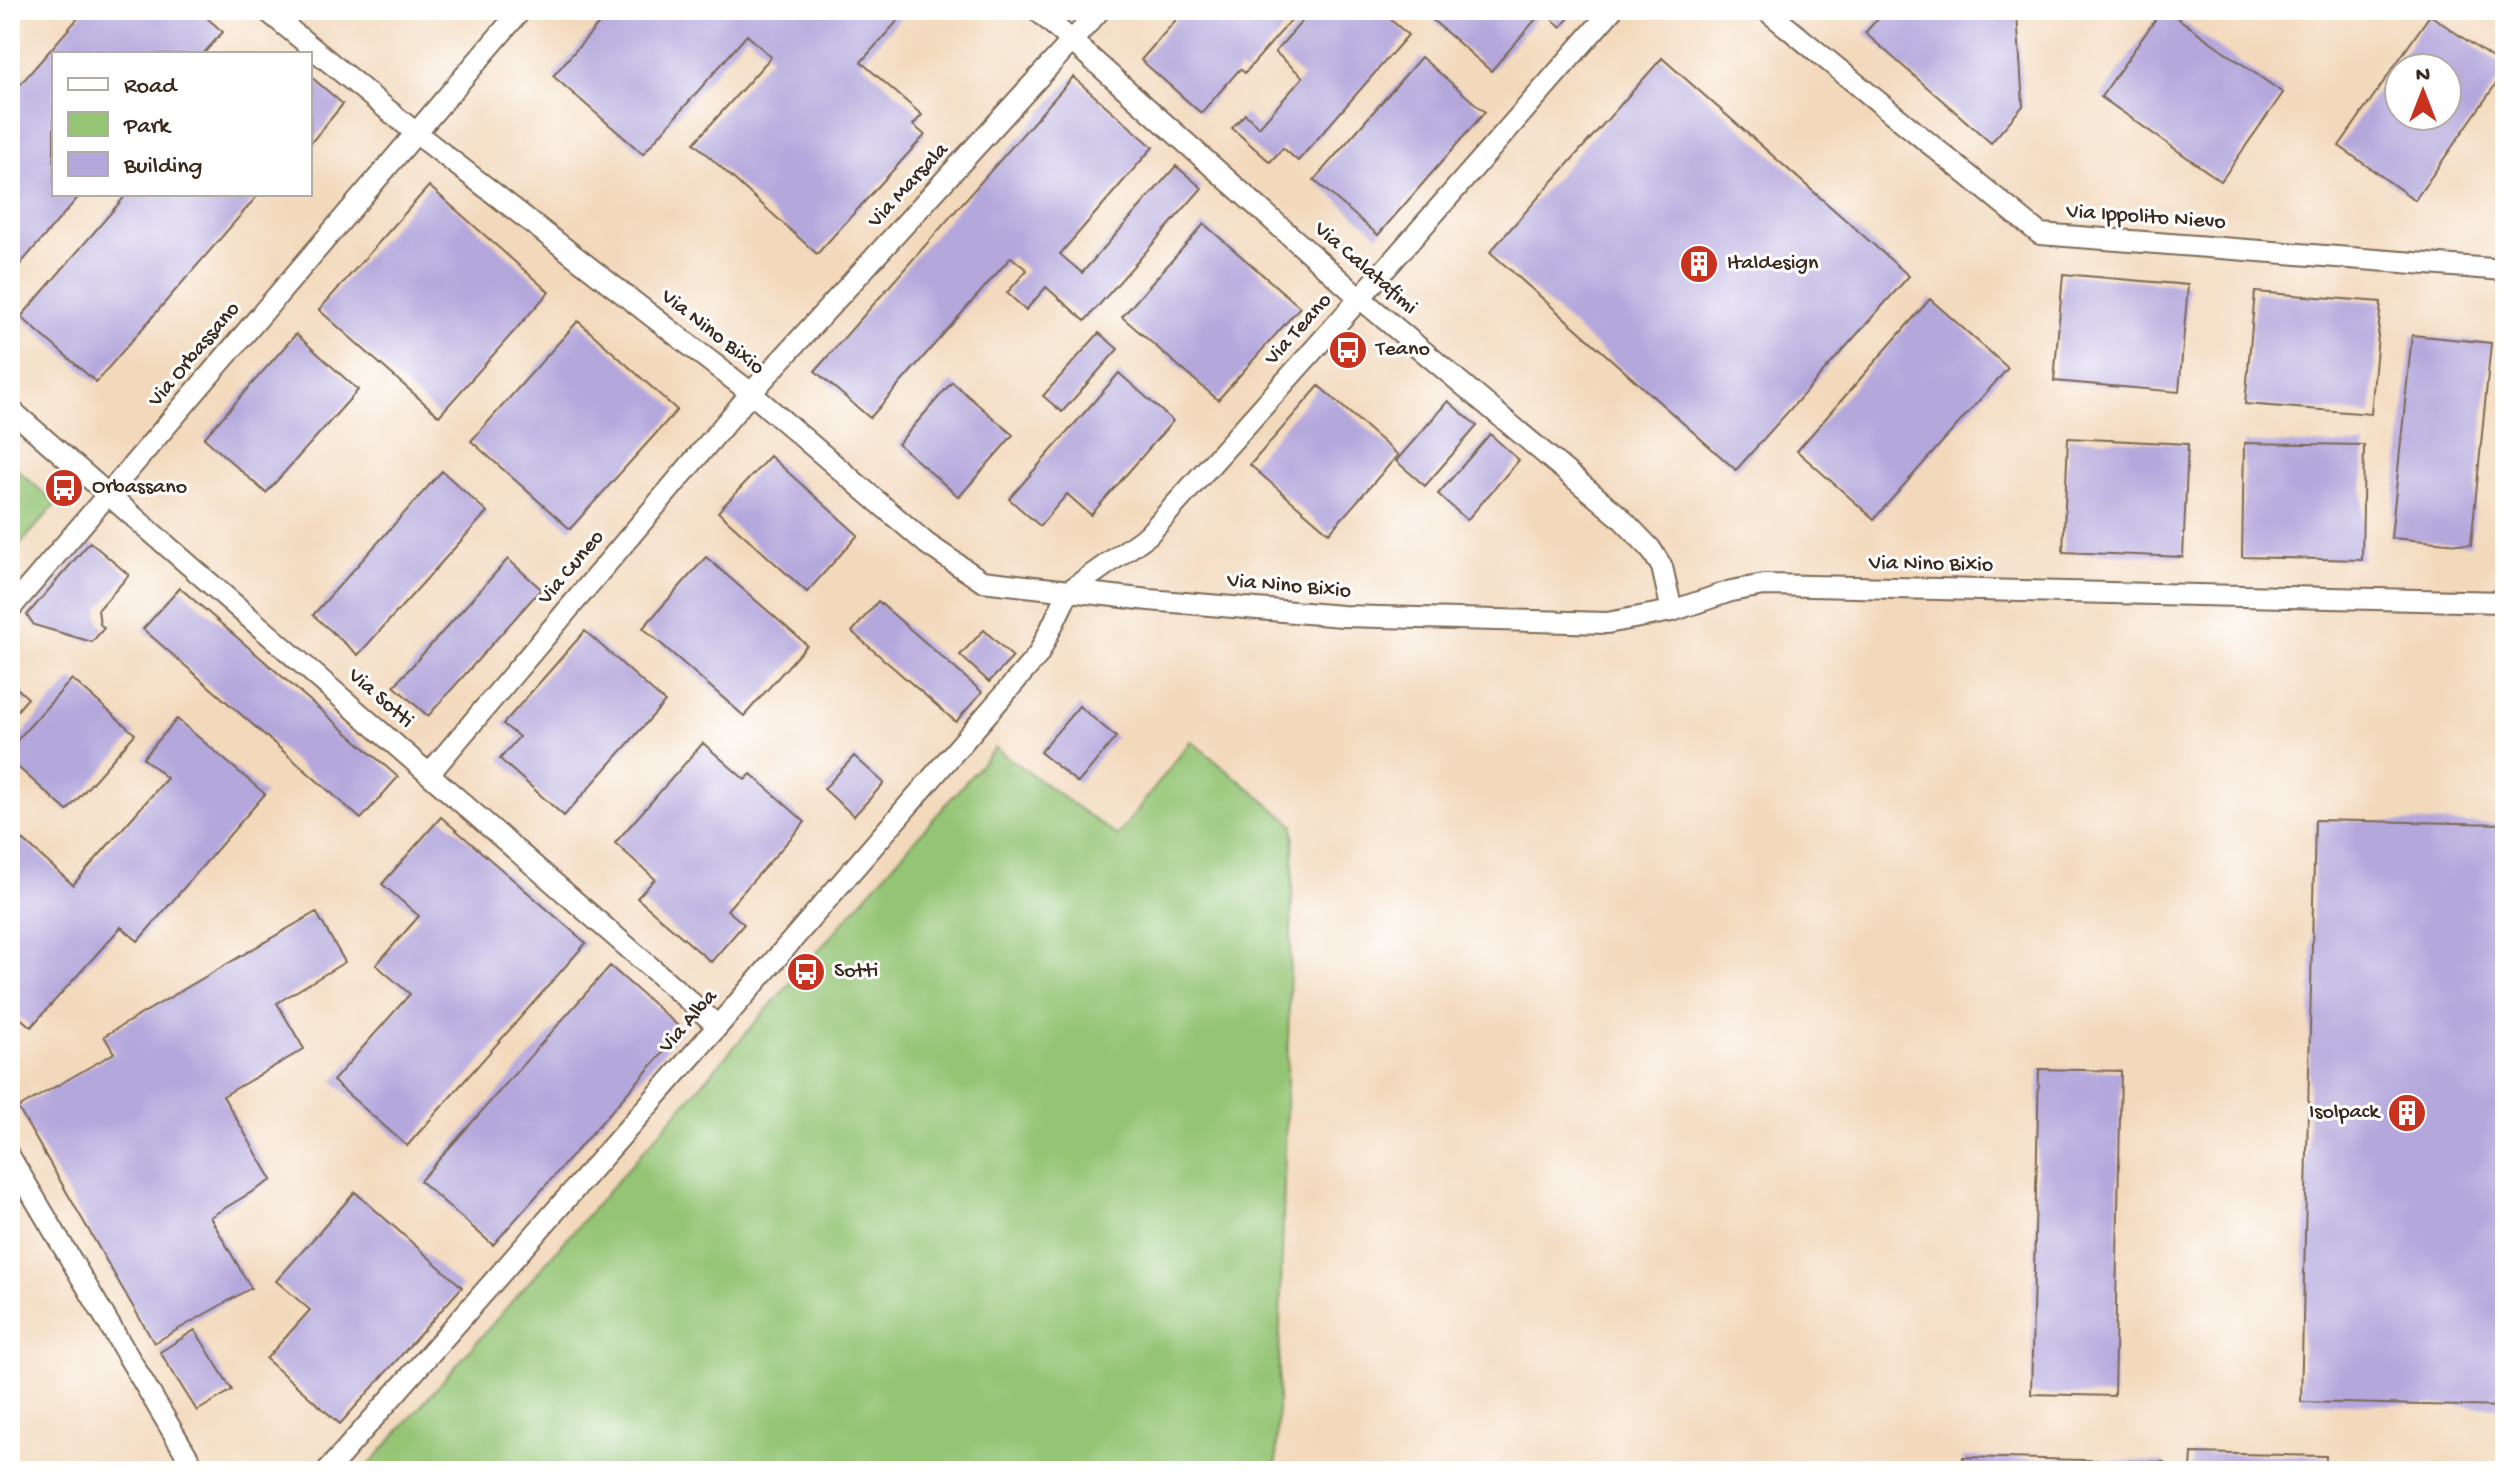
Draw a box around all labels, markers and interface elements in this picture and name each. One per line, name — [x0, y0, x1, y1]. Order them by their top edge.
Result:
legend — [52, 52, 312, 196]
north arrow — [2383, 52, 2463, 132]
text: N — [2416, 63, 2430, 89]
text: Road — [124, 73, 178, 102]
text: Park — [123, 113, 172, 142]
street label: Via Marsala — [862, 137, 956, 235]
text: Building — [123, 153, 202, 182]
street label: Via Ippolito Nievo — [2064, 199, 2227, 237]
street label: Via Calatafimi — [1307, 216, 1422, 321]
building icon: Italdesign — [1678, 243, 1720, 285]
place label: Italdesign — [1727, 251, 1819, 277]
street label: Via Nino Bixio — [654, 284, 769, 382]
street label: Via Teano — [1259, 288, 1338, 372]
street label: Via Orbassano — [143, 297, 247, 414]
bus stop icon: Teano — [1327, 329, 1369, 371]
place label: Teano — [1374, 337, 1430, 363]
bus stop icon: Orbassano — [43, 467, 85, 509]
place label: Orbassano — [92, 475, 187, 501]
street label: Via Cuneo — [533, 525, 611, 612]
street label: Via Nino Bixio — [1868, 551, 1993, 579]
street label: Via Nino Bixio — [1225, 569, 1352, 605]
street label: Via Sotti — [341, 663, 418, 735]
bus stop icon: Sotti — [785, 951, 827, 993]
place label: Sotti — [834, 959, 878, 985]
street label: Via Alba — [654, 984, 724, 1060]
building icon: Isolpack — [2386, 1092, 2428, 1134]
place label: Isolpack — [2309, 1100, 2381, 1126]

